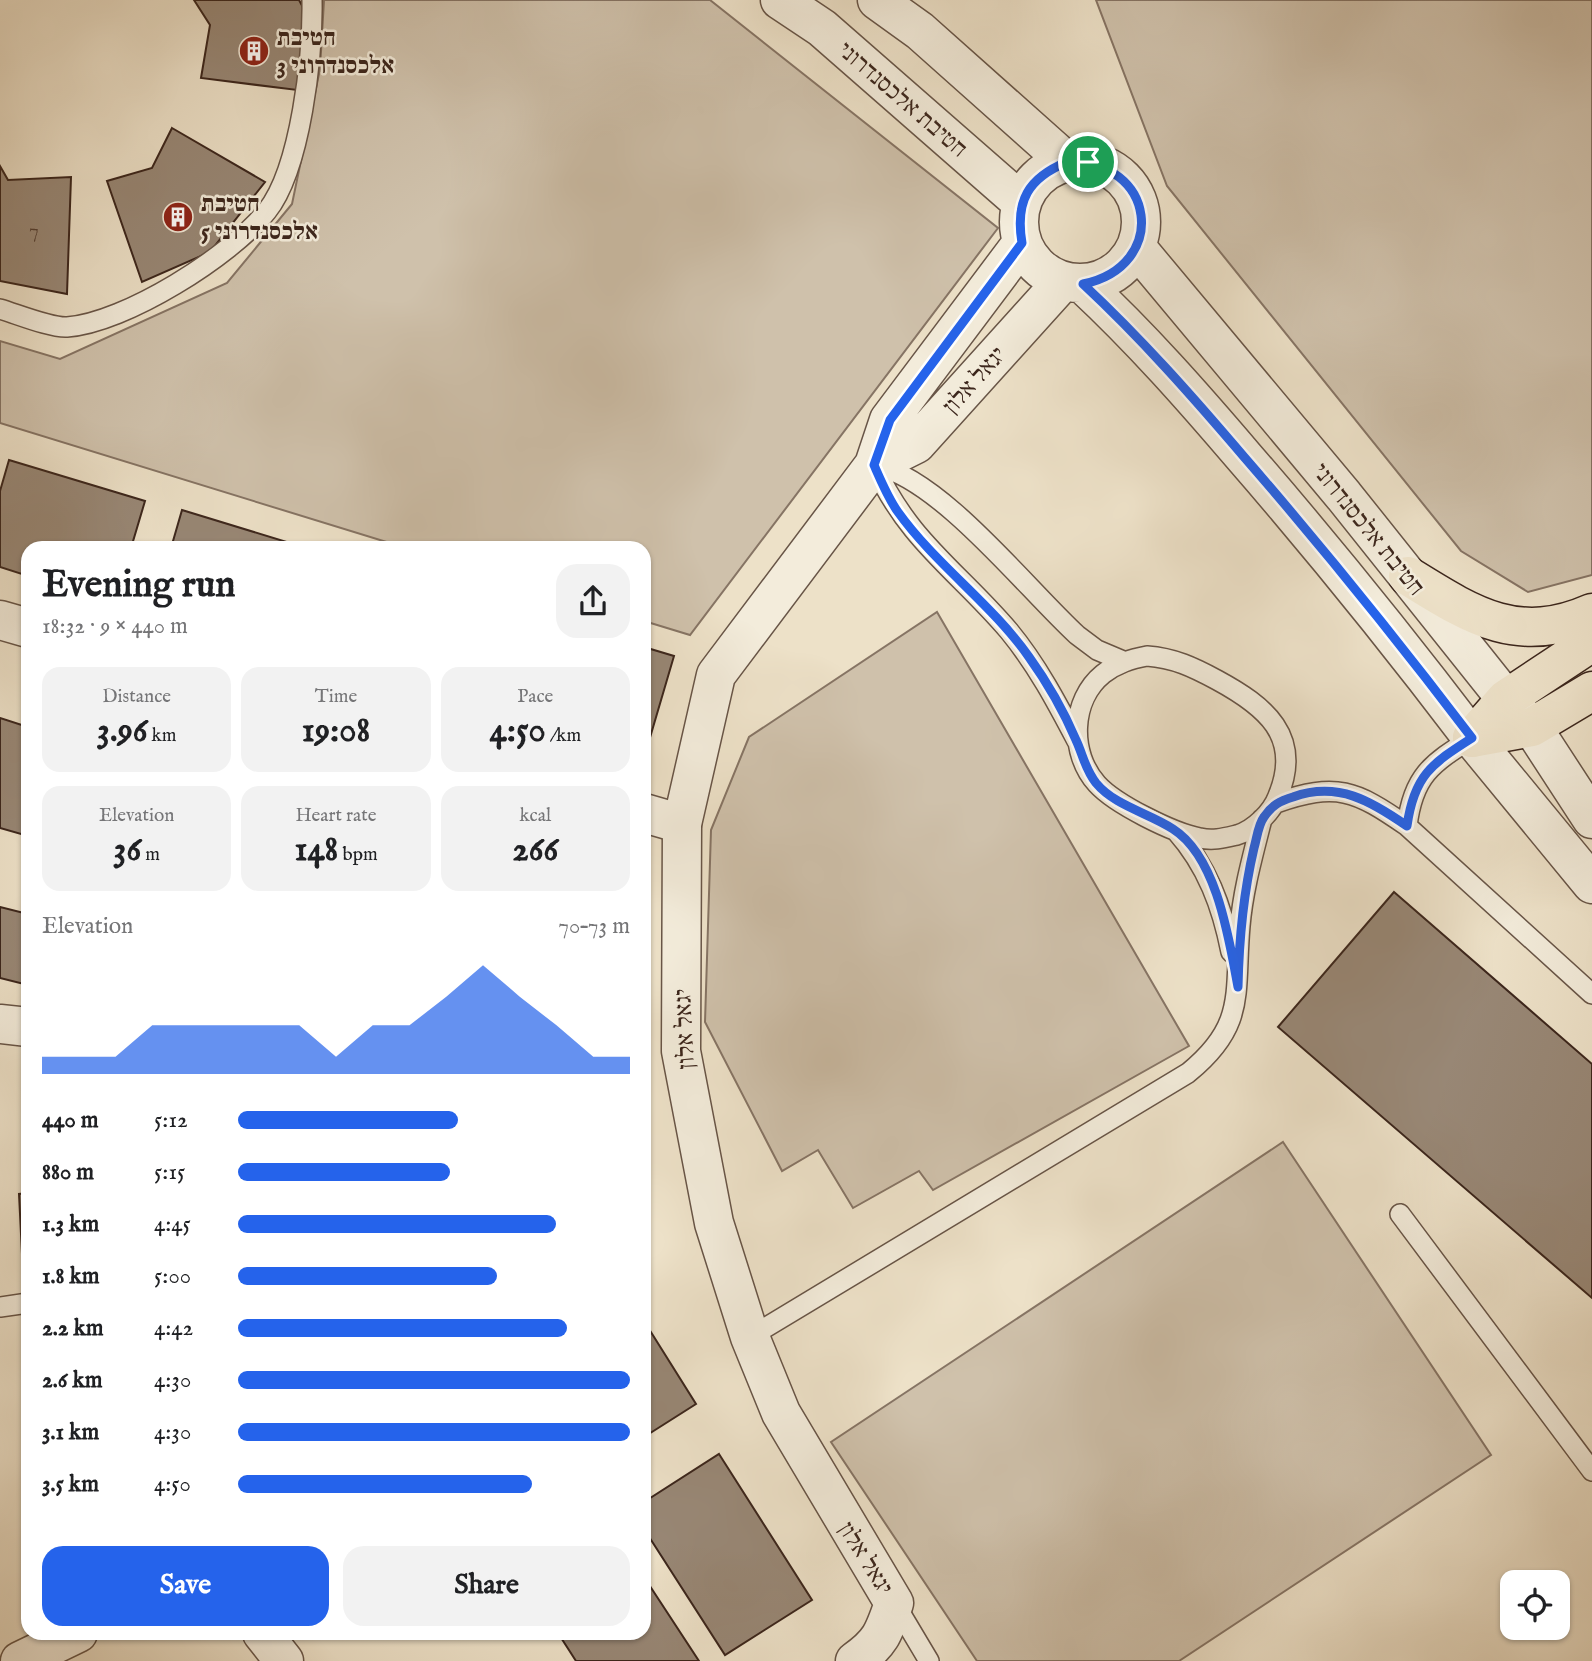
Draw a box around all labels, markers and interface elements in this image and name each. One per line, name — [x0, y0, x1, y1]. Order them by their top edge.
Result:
place label: חטיבת אלכסנדרוני 3 — [277, 23, 394, 82]
building icon: חטיבת אלכסנדרוני 3 — [237, 34, 271, 68]
street label: חטיבת אלכסנדרוני — [831, 35, 973, 165]
pin — [1058, 132, 1118, 192]
icon: arrive — [1069, 143, 1107, 181]
place label: חטיבת אלכסנדרוני 5 — [201, 189, 318, 248]
building icon: חטיבת אלכסנדרוני 5 — [161, 200, 195, 234]
house number: 7 — [29, 218, 39, 245]
street label: יגאל אלון — [937, 341, 1014, 421]
street label: חטיבת אלכסנדרוני — [1305, 457, 1431, 603]
text: Evening run — [42, 562, 236, 610]
button: share — [556, 564, 630, 638]
text: 18:32 · 9 × 440 m — [42, 612, 188, 641]
text: Distance — [102, 685, 171, 709]
text: Time — [315, 685, 357, 709]
text: Pace — [517, 685, 553, 709]
text: 3.96 — [97, 709, 147, 754]
text: 19:08 — [302, 709, 370, 754]
text: 4:50 — [490, 709, 546, 754]
text: km — [147, 724, 176, 748]
text: /km — [546, 724, 581, 748]
text: Elevation — [99, 804, 174, 828]
text: Heart rate — [295, 804, 377, 828]
text: kcal — [519, 804, 551, 828]
text: 36 — [113, 828, 141, 873]
text: 148 — [294, 828, 338, 873]
text: 266 — [512, 828, 558, 873]
text: m — [141, 843, 160, 867]
text: bpm — [338, 843, 378, 867]
text: Elevation — [42, 912, 133, 941]
text: 70–73 m — [558, 912, 630, 941]
street label: יגאל אלון — [668, 988, 703, 1070]
text: 440 m — [42, 1106, 99, 1135]
text: 5:12 — [154, 1106, 188, 1135]
text: 880 m — [42, 1158, 94, 1187]
text: 5:15 — [154, 1158, 185, 1187]
text: 1.3 km — [42, 1210, 99, 1239]
text: 4:45 — [154, 1210, 191, 1239]
text: 1.8 km — [42, 1262, 100, 1291]
text: 5:00 — [154, 1262, 191, 1291]
text: 2.2 km — [42, 1314, 104, 1343]
text: 4:42 — [154, 1314, 193, 1343]
text: 2.6 km — [42, 1366, 103, 1395]
text: 4:30 — [154, 1366, 191, 1395]
text: 3.1 km — [42, 1418, 99, 1447]
text: 4:30 — [154, 1418, 191, 1447]
text: 3.5 km — [42, 1470, 99, 1499]
text: 4:50 — [154, 1470, 191, 1499]
street label: יגאל אלון — [830, 1516, 899, 1601]
button: Save — [42, 1546, 329, 1626]
button: Share — [343, 1546, 630, 1626]
map controls — [1500, 1570, 1570, 1640]
button: locate — [1500, 1570, 1570, 1640]

